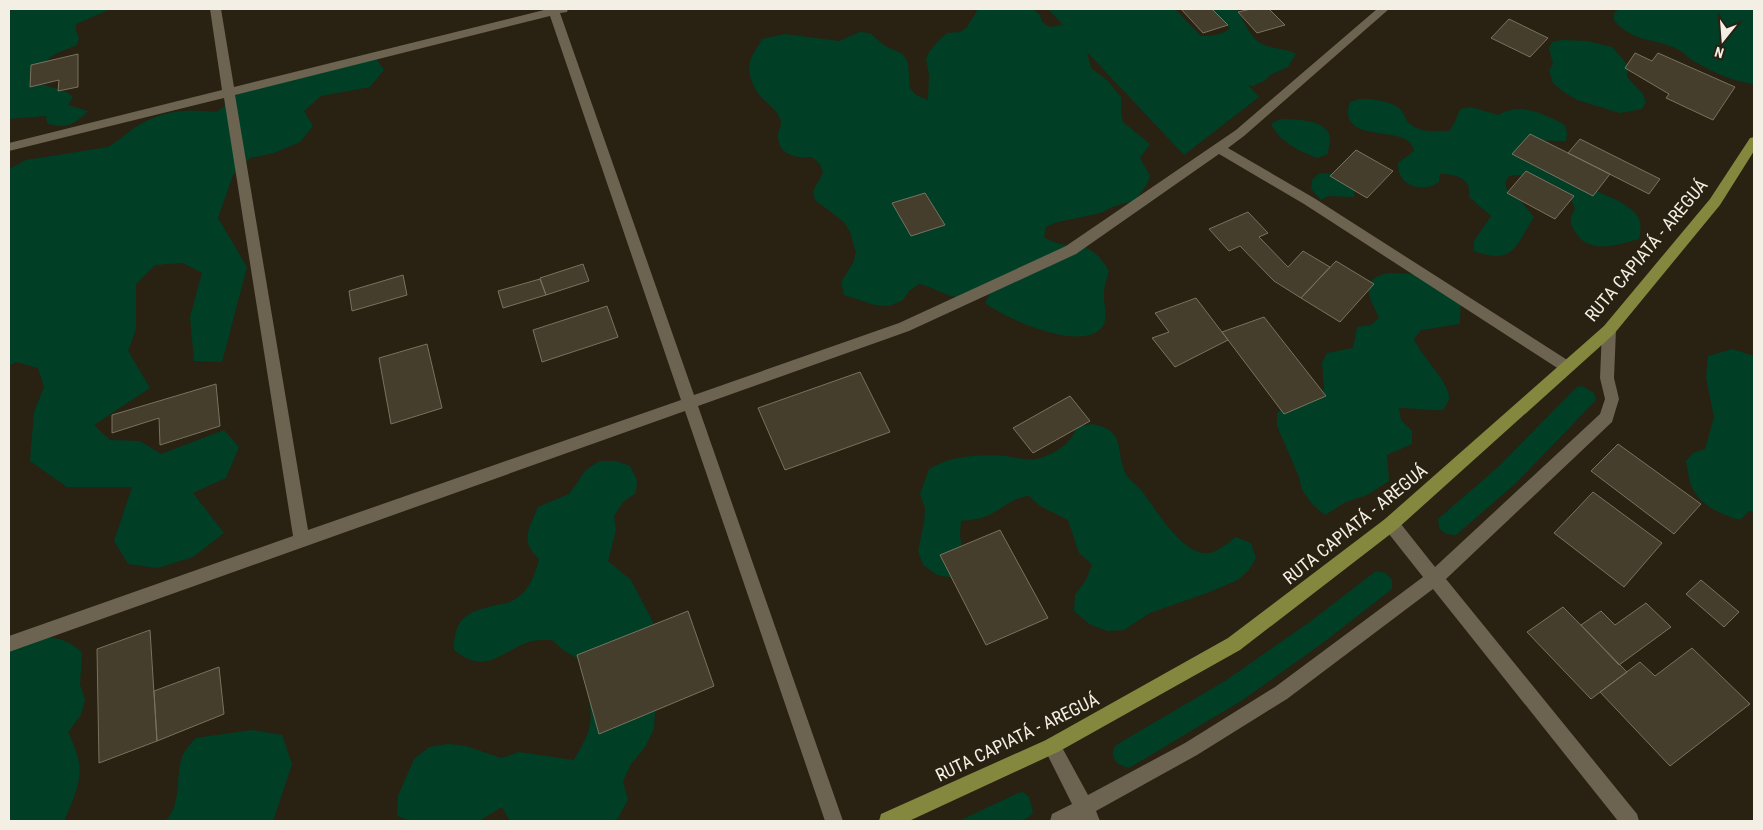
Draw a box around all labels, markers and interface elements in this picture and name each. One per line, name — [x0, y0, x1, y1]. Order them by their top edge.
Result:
north arrow — [1698, 15, 1748, 65]
text: N — [1713, 44, 1726, 61]
street label: RUTA CAPIATÁ - AREGUÁ — [1580, 174, 1712, 325]
street label: RUTA CAPIATÁ - AREGUÁ — [1279, 459, 1432, 588]
street label: RUTA CAPIATÁ - AREGUÁ — [932, 688, 1103, 786]

